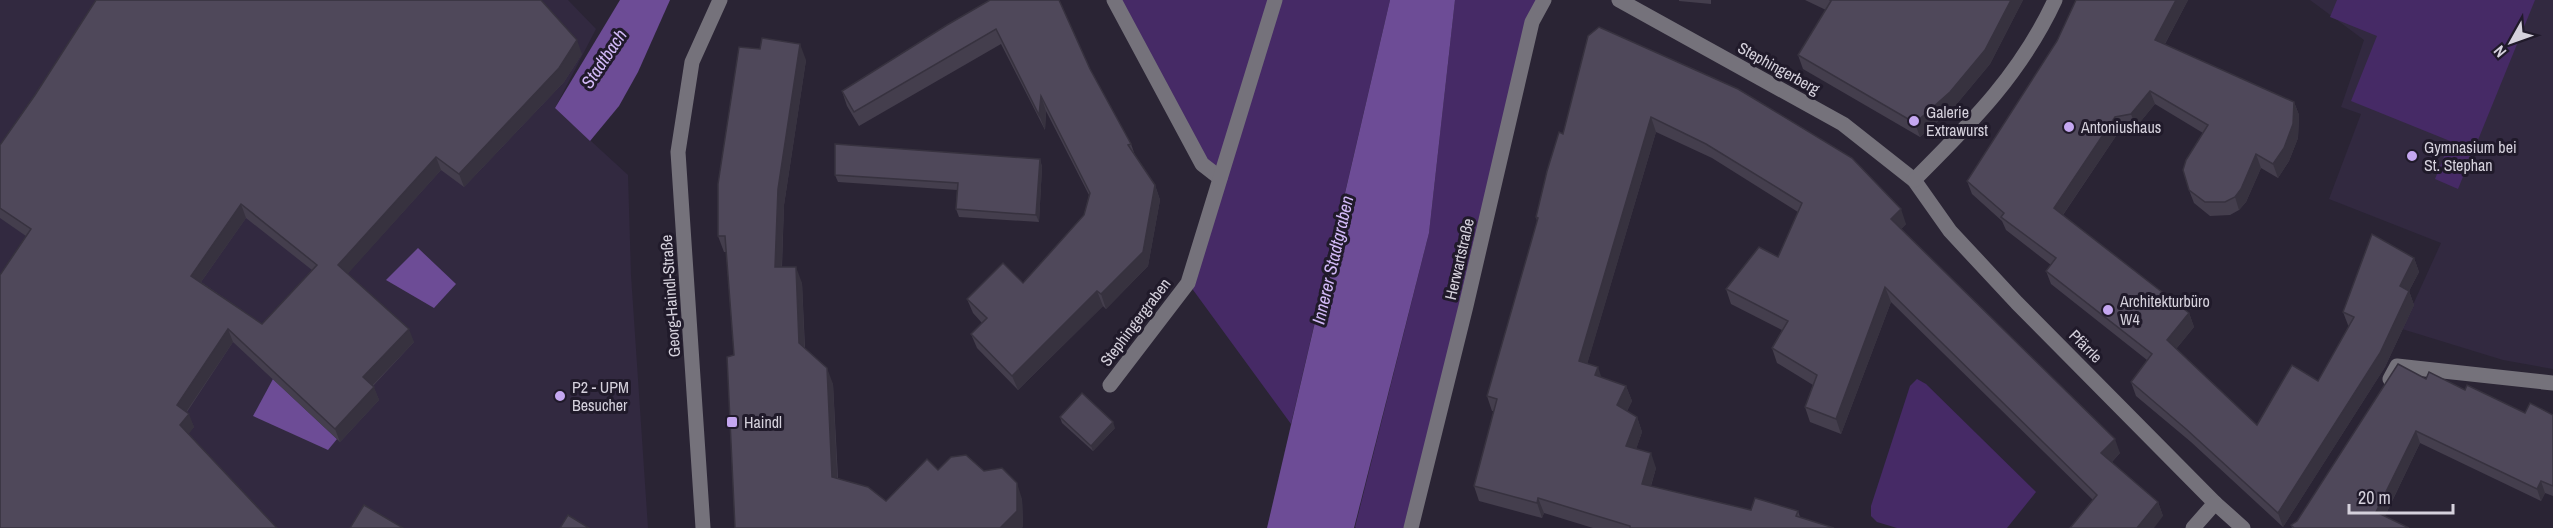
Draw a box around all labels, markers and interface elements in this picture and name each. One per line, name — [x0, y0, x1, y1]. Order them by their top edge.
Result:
north arrow — [2481, 12, 2541, 72]
water label: Stadtbach — [575, 24, 633, 93]
street label: Stephingerberg — [1734, 36, 1825, 100]
text: N — [2488, 41, 2511, 62]
place label: Galerie Extrawurst — [1926, 101, 1988, 141]
marker: Galerie Extrawurst — [1907, 114, 1921, 128]
place label: Antoniushaus — [2080, 116, 2161, 138]
marker: Antoniushaus — [2062, 120, 2076, 134]
place label: Gymnasium bei St. Stephan — [2424, 136, 2517, 176]
marker: Gymnasium bei St. Stephan — [2405, 149, 2419, 163]
water label: Innerer Stadtgraben — [1306, 193, 1359, 327]
street label: Herwartstraße — [1439, 216, 1479, 302]
street label: Georg-Haindl-Straße — [655, 234, 685, 358]
street label: Stephingergraben — [1095, 273, 1175, 371]
place label: Architekturbüro W4 — [2119, 290, 2210, 330]
marker: Architekturbüro W4 — [2101, 303, 2115, 317]
street label: Pfärrle — [2065, 325, 2107, 367]
place label: P2 - UPM Besucher — [572, 376, 629, 416]
marker: P2 - UPM Besucher — [553, 389, 567, 403]
place label: Haindl — [744, 411, 782, 433]
marker: Haindl — [725, 415, 739, 429]
scale bar — [2349, 477, 2452, 515]
text: 20 m — [2358, 485, 2391, 510]

